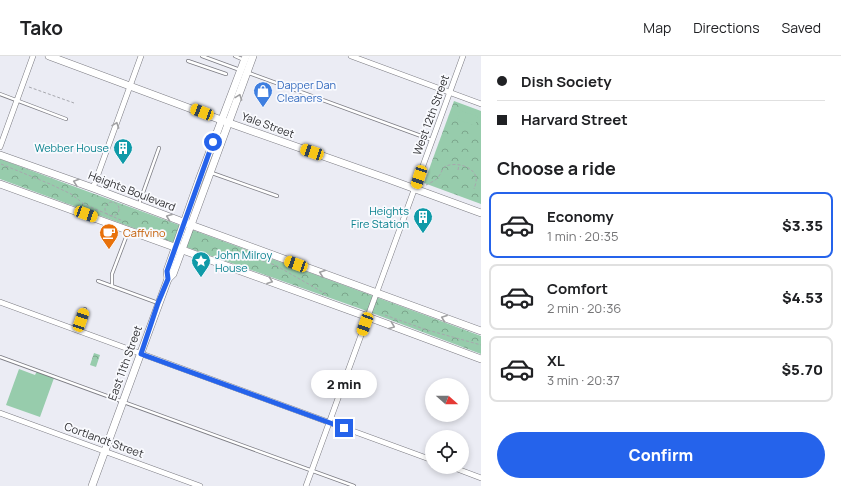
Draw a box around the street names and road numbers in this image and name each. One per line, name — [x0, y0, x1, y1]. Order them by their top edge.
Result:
street label: West 12th Street — [409, 73, 452, 157]
street label: Yale Street — [240, 108, 297, 141]
street label: Heights Boulevard — [86, 167, 178, 214]
street label: East 11th Street — [104, 323, 145, 402]
street label: Cortlandt Street — [62, 418, 146, 461]

